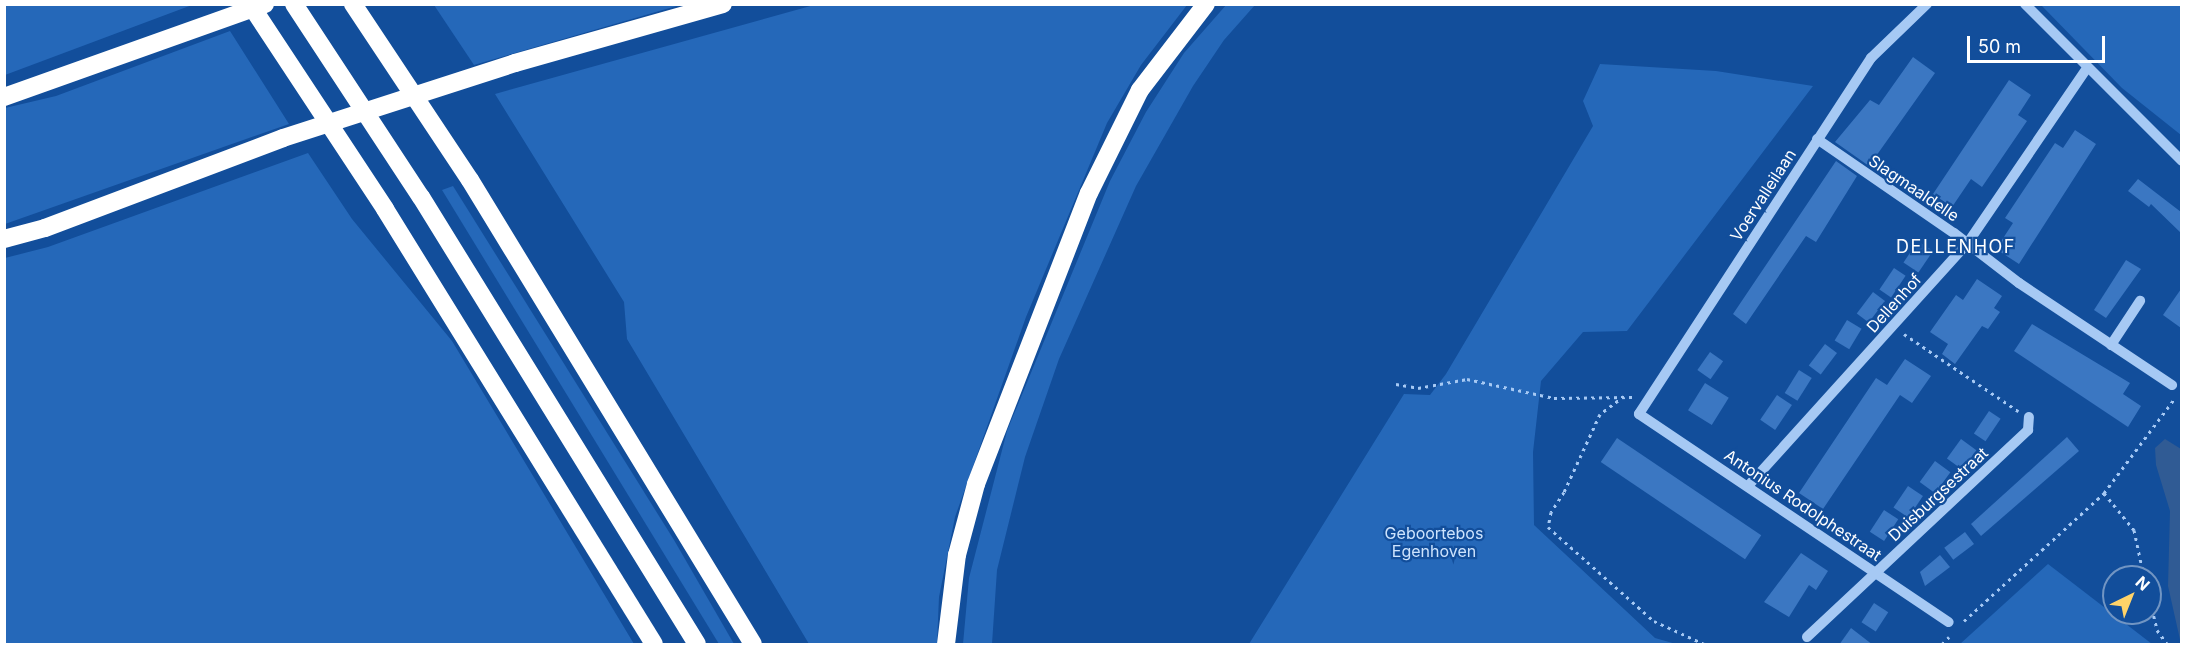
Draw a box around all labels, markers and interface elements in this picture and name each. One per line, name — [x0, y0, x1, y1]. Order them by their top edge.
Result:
scale bar — [1970, 24, 2108, 62]
text: 50 m — [1978, 36, 2021, 57]
street label: Voervalleilaan — [1726, 146, 1800, 244]
street label: Slagmaaldelle — [1865, 151, 1963, 225]
district label: DELLENHOF — [1896, 236, 2016, 258]
street label: Dellenhof — [1863, 270, 1925, 336]
street label: Duisburgsestraat — [1884, 443, 1992, 545]
street label: Antonius Rodolphestraat — [1721, 445, 1885, 565]
park label: Geboortebos Egenhoven — [1385, 523, 1483, 561]
north arrow — [2102, 565, 2162, 625]
text: N — [2132, 572, 2154, 595]

